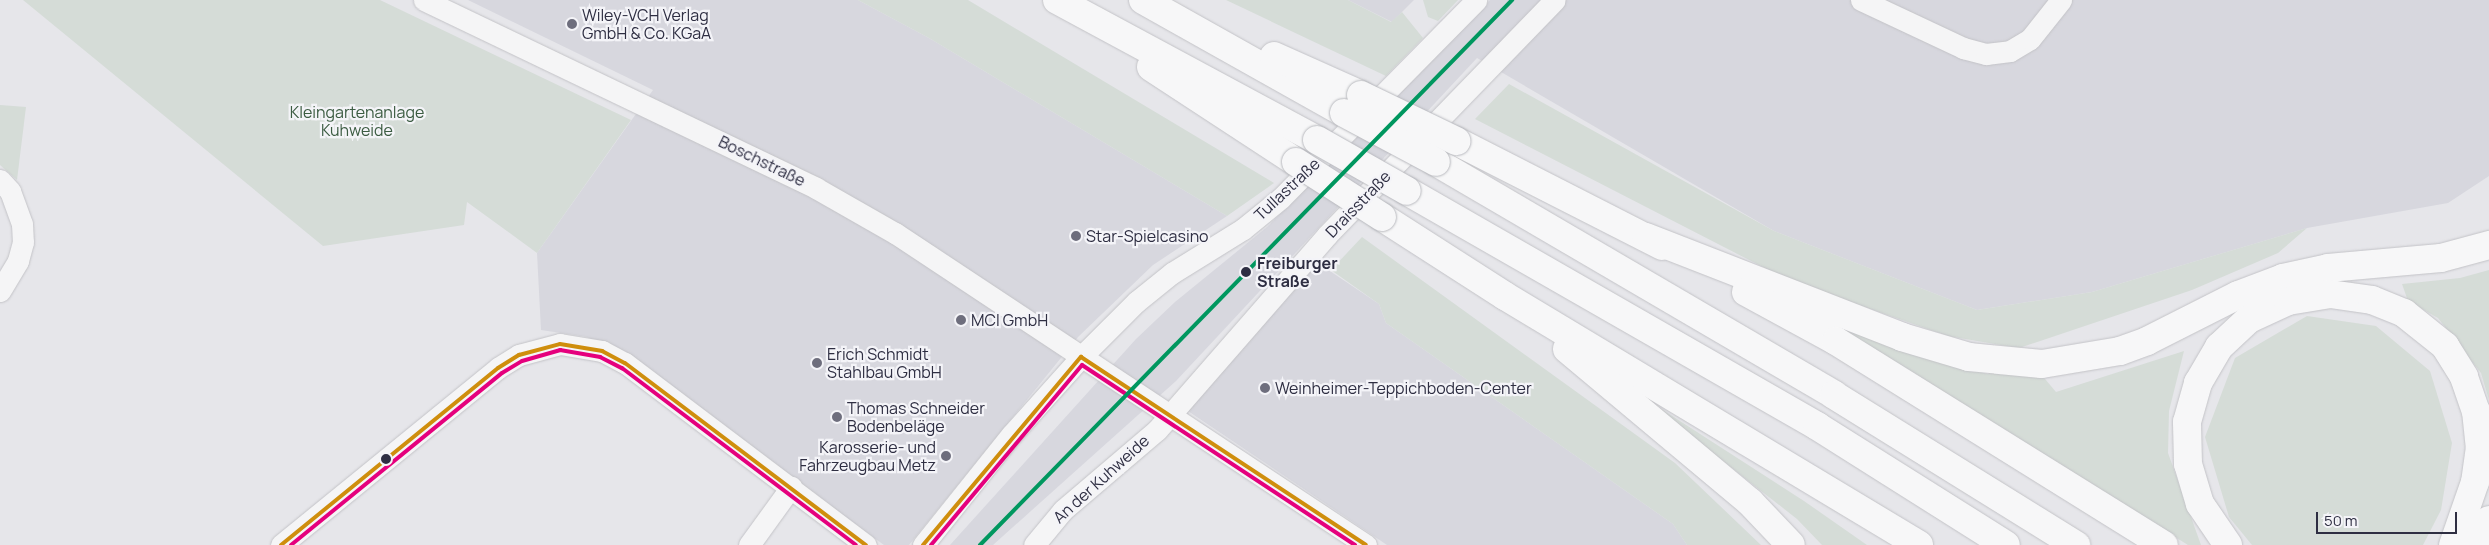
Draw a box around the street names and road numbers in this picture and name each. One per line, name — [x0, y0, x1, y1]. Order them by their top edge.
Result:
street label: Boschstraße — [716, 132, 808, 190]
street label: Tullastraße — [1250, 154, 1324, 224]
street label: Draisstraße — [1321, 167, 1395, 241]
street label: An der Kuhweide — [1049, 431, 1153, 527]

